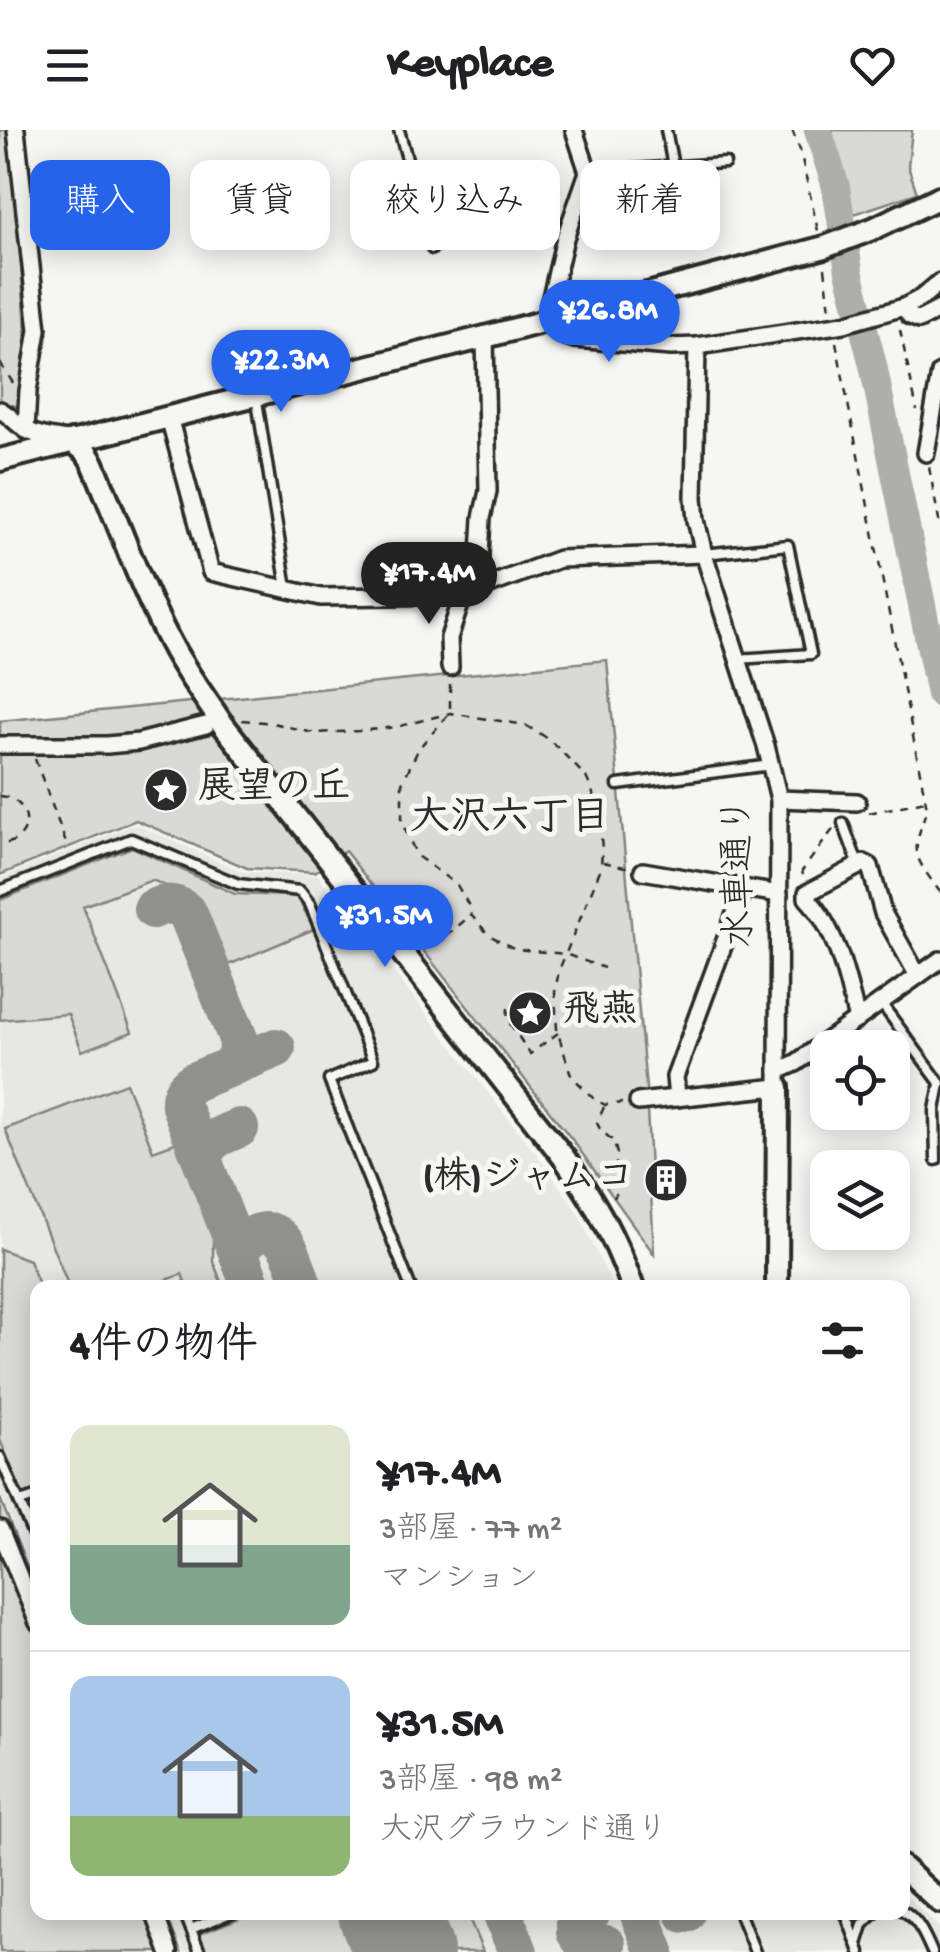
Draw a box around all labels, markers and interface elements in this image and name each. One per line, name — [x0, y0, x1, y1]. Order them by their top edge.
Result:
icon: menu — [40, 38, 95, 93]
icon: heart — [845, 38, 900, 93]
text: Keyplace — [387, 39, 553, 92]
chip: 購入 — [30, 160, 170, 250]
chip: 賃貸 — [190, 160, 330, 250]
chip: 絞り込み — [350, 160, 560, 250]
chip: 新着 — [580, 160, 720, 250]
pin: ¥26.8M — [528, 280, 690, 365]
text: ¥26.8M — [561, 293, 657, 331]
pin: ¥22.3M — [200, 330, 362, 415]
text: ¥22.3M — [233, 343, 329, 381]
pin: ¥17.4M — [348, 542, 510, 627]
text: ¥17.4M — [383, 555, 475, 593]
place icon: 展望の丘 — [143, 767, 189, 813]
place label: 展望の丘 — [198, 767, 350, 812]
district label: 大沢六丁目 — [410, 796, 610, 844]
street label: 水車通り — [717, 796, 765, 948]
pin: ¥31.5M — [304, 885, 466, 970]
text: ¥31.5M — [338, 898, 432, 936]
place label: 飛燕 — [562, 989, 638, 1035]
place icon: 飛燕 — [507, 990, 553, 1036]
map controls — [810, 1030, 910, 1250]
button: locate — [810, 1030, 910, 1130]
button: layers — [810, 1150, 910, 1250]
place label: (株)ジャムコ — [422, 1156, 634, 1202]
building icon: (株)ジャムコ — [643, 1157, 689, 1203]
icon: filters — [815, 1313, 870, 1368]
text: 4件の物件 — [70, 1324, 258, 1373]
text: ¥17.4M — [380, 1451, 500, 1500]
icon: home — [150, 1465, 270, 1585]
text: 3部屋 · 77 m² — [380, 1512, 562, 1550]
text: マンション — [380, 1562, 539, 1600]
text: ¥31.5M — [380, 1702, 503, 1751]
icon: home — [150, 1716, 270, 1836]
text: 3部屋 · 98 m² — [380, 1763, 562, 1801]
text: 大沢グラウンド通り — [380, 1813, 668, 1851]

